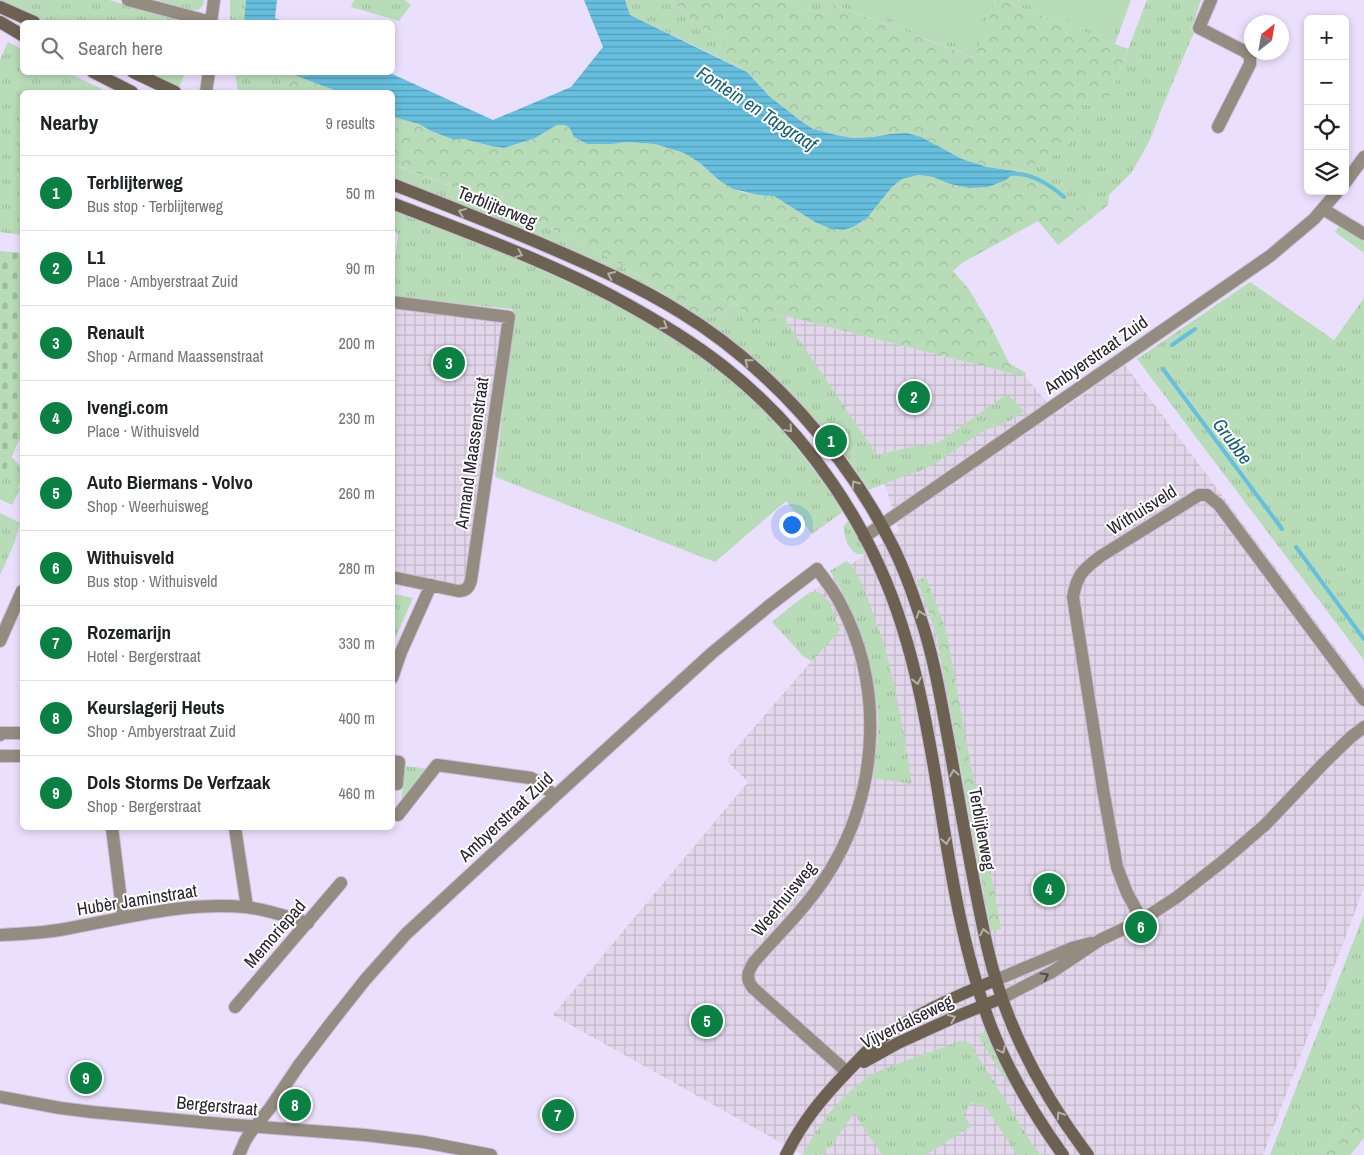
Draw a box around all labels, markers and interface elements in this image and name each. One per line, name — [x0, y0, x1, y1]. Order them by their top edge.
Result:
north arrow — [1244, 15, 1289, 60]
map controls — [1304, 15, 1349, 195]
button: + — [1304, 15, 1349, 60]
search box — [20, 20, 395, 75]
icon: search — [38, 34, 66, 62]
text: Search here — [78, 35, 163, 61]
water label: Fontein en Tapgraaf — [692, 59, 823, 157]
button: − — [1304, 60, 1349, 105]
button: locate — [1304, 105, 1349, 150]
text: Nearby — [40, 108, 98, 137]
text: 9 results — [325, 112, 375, 134]
button: layers — [1304, 150, 1349, 195]
text: Terblijterweg — [87, 169, 183, 195]
street label: Terblijterweg — [454, 179, 541, 234]
text: 1 — [52, 182, 60, 204]
text: 50 m — [346, 182, 375, 204]
text: Bus stop · Terblijterweg — [87, 195, 223, 217]
one-way arrow — [458, 207, 467, 218]
text: L1 — [87, 244, 105, 270]
one-way arrow — [514, 247, 523, 258]
text: 2 — [52, 257, 60, 279]
text: 90 m — [346, 257, 375, 279]
text: Place · Ambyerstraat Zuid — [87, 270, 238, 292]
one-way arrow — [607, 271, 616, 281]
street label: Ambyerstraat Zuid — [1038, 310, 1153, 400]
text: Renault — [87, 319, 144, 345]
one-way arrow — [659, 319, 668, 329]
text: 3 — [52, 332, 60, 354]
text: 200 m — [339, 332, 375, 354]
pin: 3 — [433, 344, 465, 382]
text: Shop · Armand Maassenstraat — [87, 345, 264, 367]
one-way arrow — [745, 360, 754, 368]
street label: Armand Maassenstraat — [448, 376, 495, 531]
pin: 2 — [898, 378, 930, 416]
text: Ivengi.com — [87, 394, 168, 420]
text: 4 — [52, 407, 60, 429]
text: 230 m — [339, 407, 375, 429]
water label: Grubbe — [1207, 412, 1259, 470]
text: Place · Withuisveld — [87, 420, 199, 442]
pin: 1 — [815, 422, 847, 460]
one-way arrow — [783, 424, 792, 433]
text: Auto Biermans - Volvo — [87, 469, 253, 495]
street label: Withuisveld — [1102, 479, 1181, 541]
one-way arrow — [852, 480, 861, 490]
text: 5 — [52, 482, 60, 504]
text: 260 m — [339, 482, 375, 504]
text: Shop · Weerhuisweg — [87, 495, 209, 517]
your location — [779, 512, 805, 538]
text: Withuisveld — [87, 544, 174, 570]
text: 6 — [52, 557, 60, 579]
text: 280 m — [339, 557, 375, 579]
text: Bus stop · Withuisveld — [87, 570, 218, 592]
one-way arrow — [915, 610, 925, 619]
text: Rozemarijn — [87, 619, 171, 645]
text: 7 — [52, 632, 60, 654]
text: 330 m — [339, 632, 375, 654]
text: Hotel · Bergerstraat — [87, 645, 201, 667]
one-way arrow — [911, 677, 922, 686]
text: Keurslagerij Heuts — [87, 694, 225, 720]
text: 8 — [52, 707, 60, 729]
text: 400 m — [339, 707, 375, 729]
text: Shop · Ambyerstraat Zuid — [87, 720, 236, 742]
street label: Ambyerstraat Zuid — [452, 766, 559, 868]
one-way arrow — [949, 768, 959, 777]
text: Dols Storms De Verfzaak — [87, 769, 270, 795]
text: 9 — [52, 782, 60, 804]
text: 460 m — [339, 782, 375, 804]
street label: Terblijterweg — [963, 786, 1002, 873]
text: Shop · Bergerstraat — [87, 795, 201, 817]
one-way arrow — [941, 837, 951, 845]
street label: Weerhuisweg — [746, 855, 822, 942]
pin: 4 — [1033, 870, 1065, 908]
street label: Hubèr Jaminstraat — [75, 878, 199, 921]
street label: Memoriepad — [238, 894, 311, 973]
pin: 6 — [1125, 908, 1157, 946]
one-way arrow — [979, 928, 990, 937]
one-way arrow — [1040, 972, 1049, 982]
street label: Vijverdalseweg — [856, 988, 958, 1055]
pin: 5 — [691, 1002, 723, 1040]
one-way arrow — [947, 1014, 956, 1025]
one-way arrow — [996, 1045, 1006, 1054]
pin: 9 — [70, 1059, 102, 1097]
pin: 8 — [279, 1086, 311, 1124]
street label: Bergerstraat — [175, 1090, 259, 1121]
pin: 7 — [542, 1096, 574, 1134]
one-way arrow — [1057, 1111, 1066, 1121]

